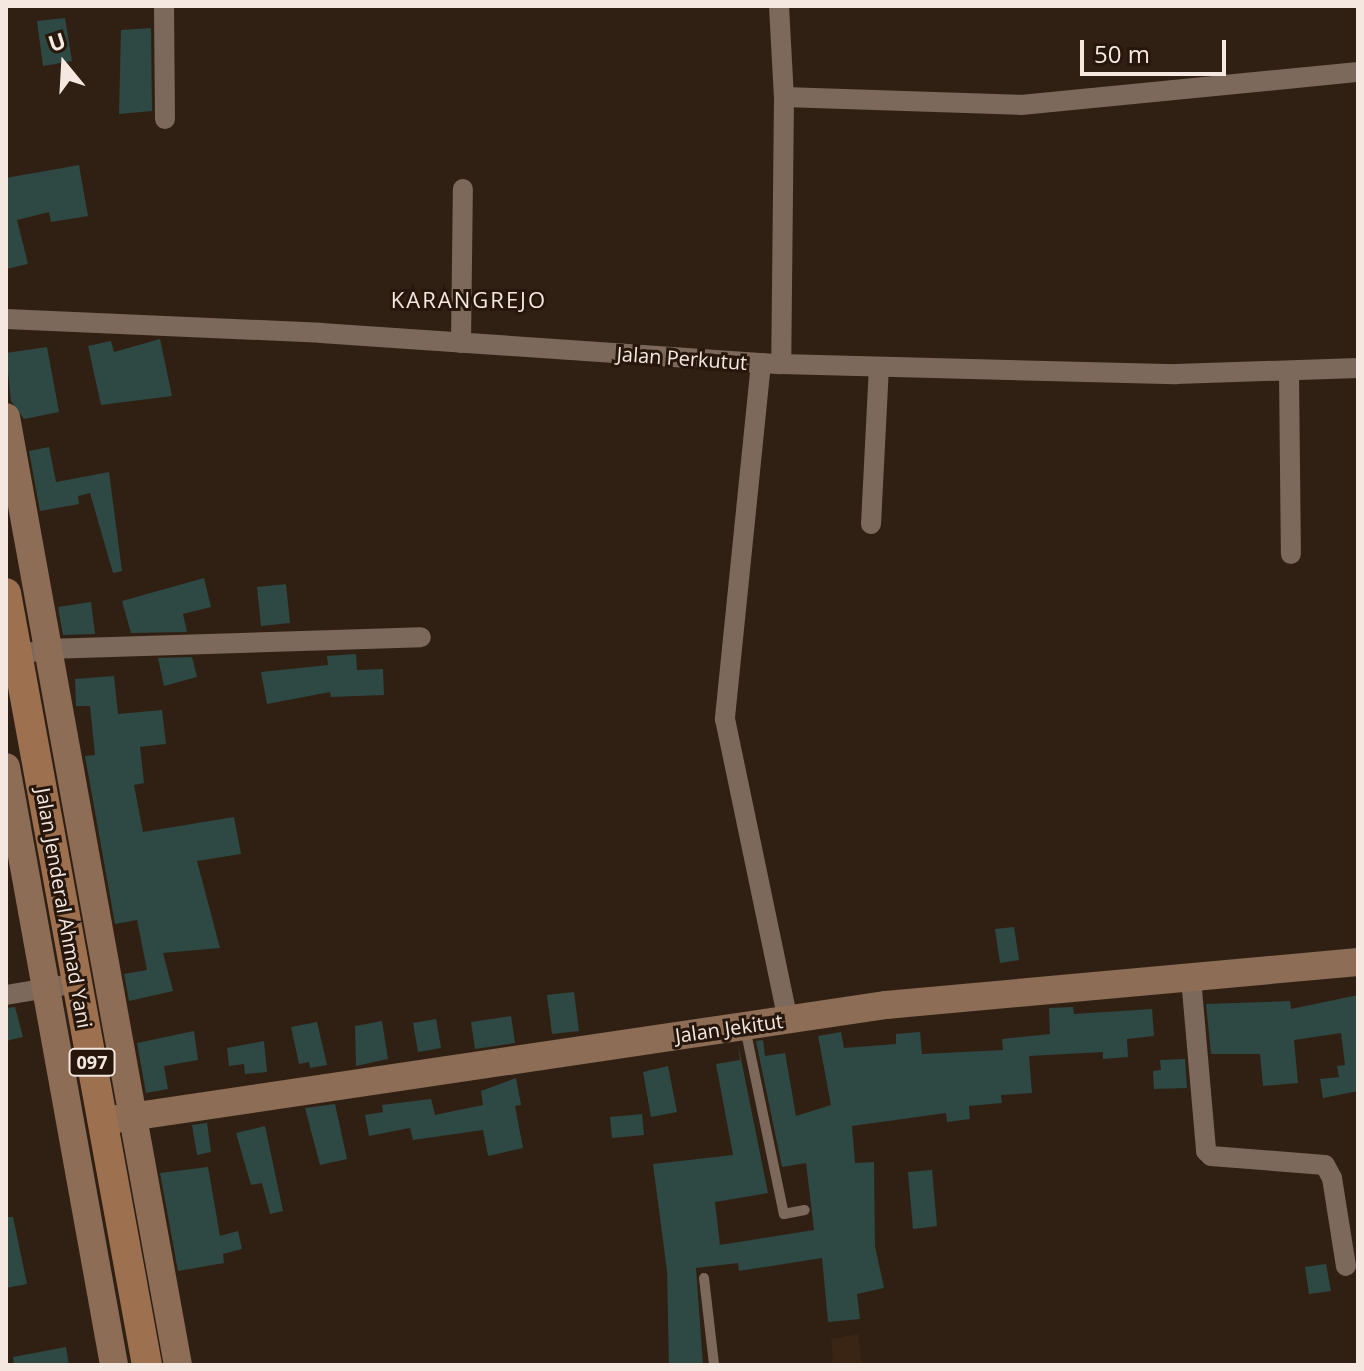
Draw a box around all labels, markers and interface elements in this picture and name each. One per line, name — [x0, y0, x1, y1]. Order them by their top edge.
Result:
north arrow — [24, 24, 104, 104]
text: U — [44, 24, 69, 58]
scale bar — [1084, 24, 1230, 74]
text: 50 m — [1094, 37, 1150, 70]
district label: KARANGREJO — [391, 287, 547, 313]
street label: Jalan Perkutut — [616, 341, 748, 375]
street label: Jalan Jenderal Ahmad Yani — [31, 786, 97, 1030]
street label: Jalan Jekitut — [673, 1009, 785, 1047]
road number: 097 — [68, 1048, 116, 1076]

